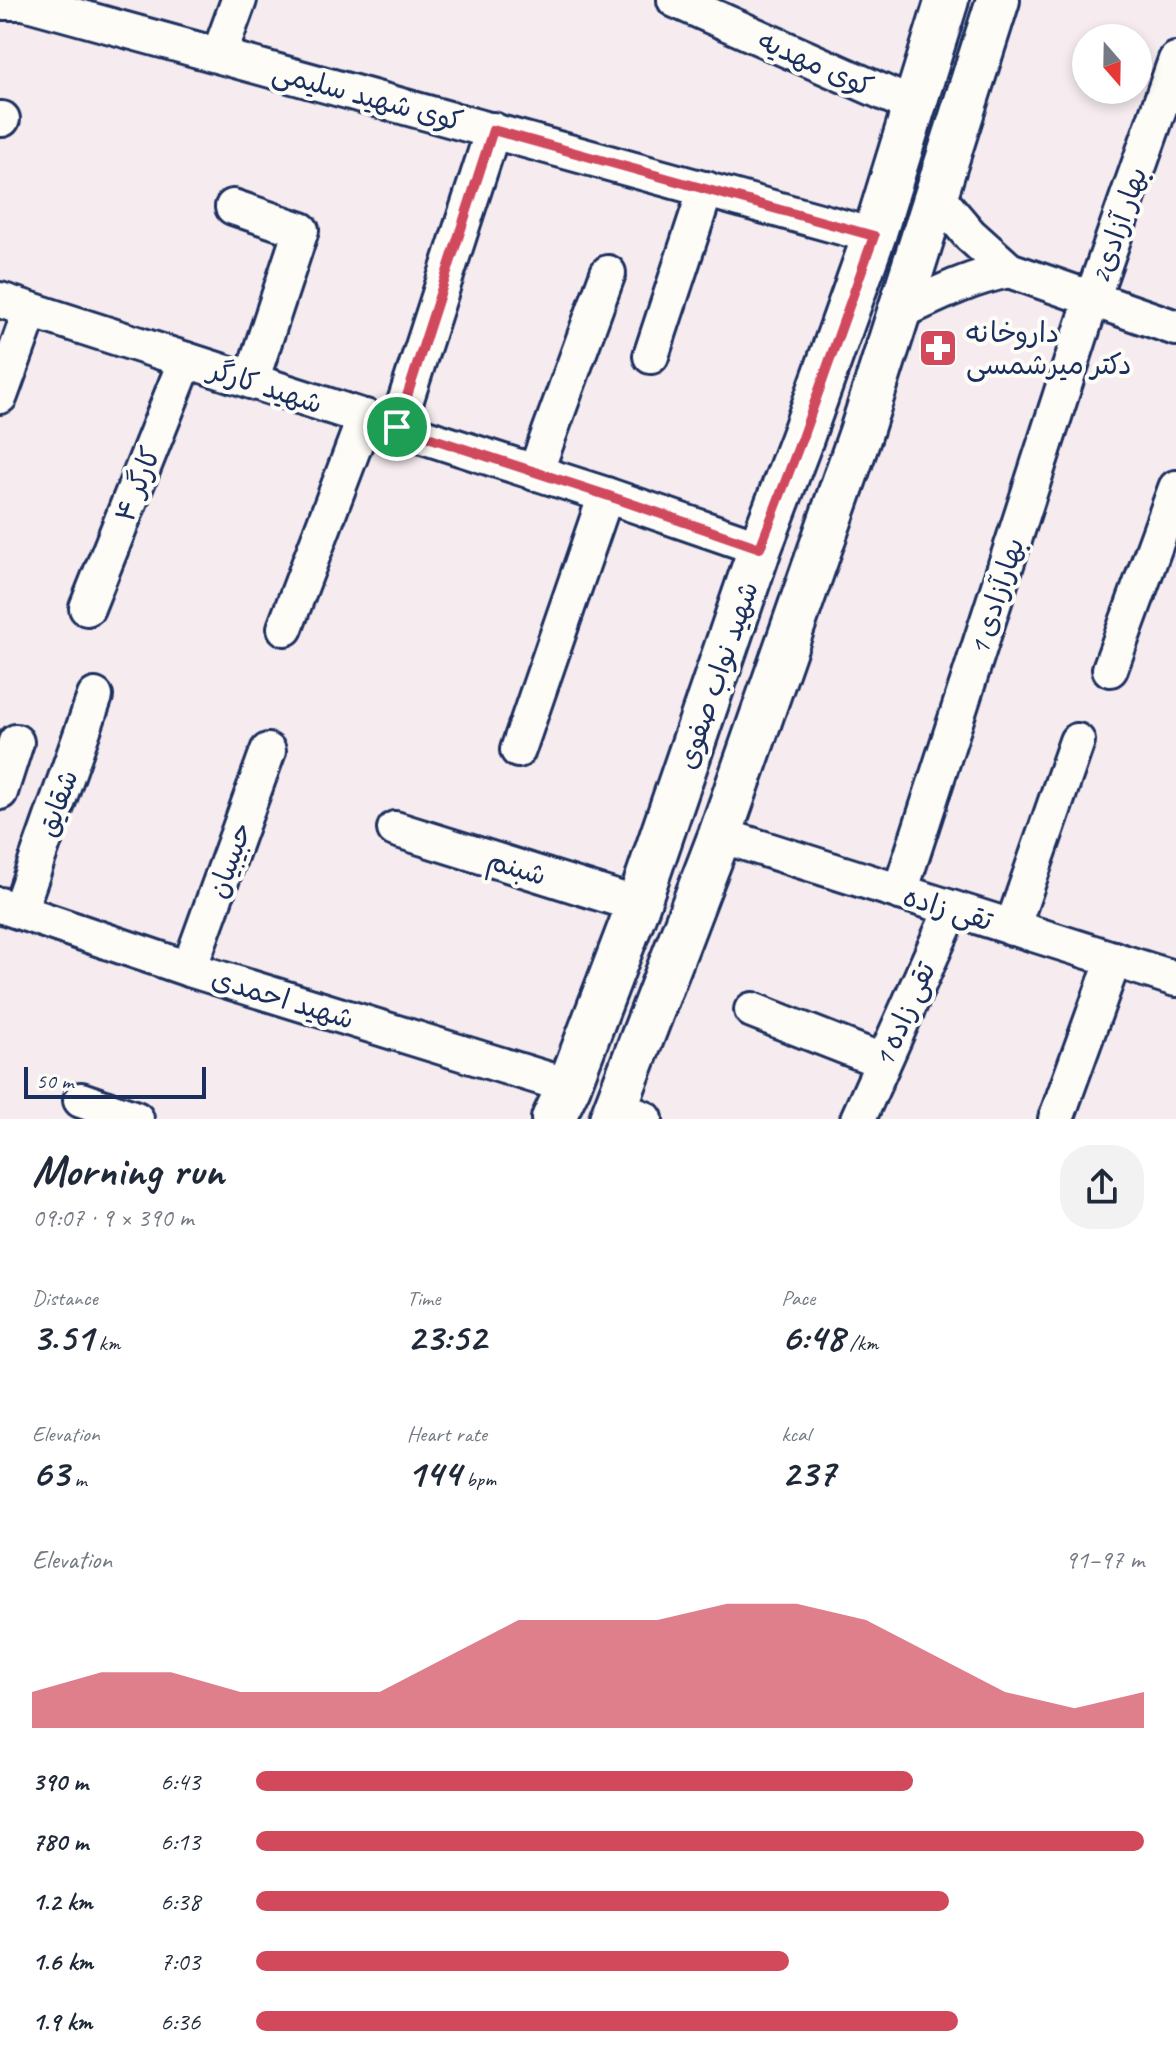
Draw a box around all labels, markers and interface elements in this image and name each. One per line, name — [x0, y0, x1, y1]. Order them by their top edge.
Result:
street label: کوی مهدیه — [753, 23, 879, 104]
north arrow — [1072, 24, 1152, 104]
map controls — [1072, 24, 1152, 104]
street label: کوی شهید سلیمی — [269, 54, 467, 139]
street label: بهار آزادی2 — [1082, 162, 1155, 288]
place label: داروخانه دکتر میرشمسی — [966, 315, 1132, 382]
pharmacy icon: داروخانه دکتر میرشمسی — [917, 327, 959, 369]
street label: شهید کارگر — [203, 351, 327, 421]
pin — [363, 393, 431, 461]
icon: arrive — [375, 405, 419, 449]
street label: کارگر ۴ — [107, 441, 168, 527]
street label: بهارآزادی 1 — [961, 533, 1032, 659]
street label: شهید نواب صفوی — [669, 577, 766, 774]
street label: شقایق — [29, 765, 86, 842]
street label: حبیبیان — [200, 817, 259, 903]
street label: شبنم — [482, 842, 551, 897]
street label: تقی زاده — [899, 878, 998, 939]
street label: تقی زاده 1 — [866, 956, 943, 1072]
street label: شهید احمدی — [207, 960, 358, 1037]
scale bar — [24, 1063, 206, 1099]
text: 50 m — [36, 1067, 73, 1095]
text: Morning run — [32, 1143, 224, 1198]
button: share — [1060, 1145, 1144, 1229]
text: 09:07 · 9 × 390 m — [32, 1201, 193, 1234]
text: Distance — [32, 1284, 98, 1312]
text: Time — [407, 1284, 440, 1312]
text: Pace — [781, 1284, 815, 1312]
text: 3.51 — [32, 1312, 93, 1362]
text: 23:52 — [407, 1312, 486, 1362]
text: 6:48 — [781, 1312, 844, 1362]
text: km — [93, 1329, 120, 1357]
text: /km — [844, 1329, 878, 1357]
text: Elevation — [32, 1420, 100, 1448]
text: Heart rate — [407, 1420, 487, 1448]
text: kcal — [781, 1420, 810, 1448]
text: 63 — [32, 1448, 69, 1498]
text: 144 — [407, 1448, 461, 1498]
text: 237 — [781, 1448, 835, 1498]
text: m — [69, 1465, 87, 1493]
text: bpm — [461, 1465, 496, 1493]
text: Elevation — [32, 1543, 112, 1576]
text: 91–97 m — [1065, 1543, 1144, 1576]
text: 390 m — [32, 1765, 88, 1798]
text: 6:43 — [160, 1765, 200, 1798]
text: 780 m — [32, 1825, 88, 1858]
text: 6:13 — [160, 1825, 200, 1858]
text: 1.2 km — [32, 1885, 92, 1918]
text: 6:38 — [160, 1885, 200, 1918]
text: 1.6 km — [32, 1945, 93, 1978]
text: 7:03 — [160, 1945, 200, 1978]
text: 1.9 km — [32, 2005, 92, 2038]
text: 6:36 — [160, 2005, 200, 2038]

